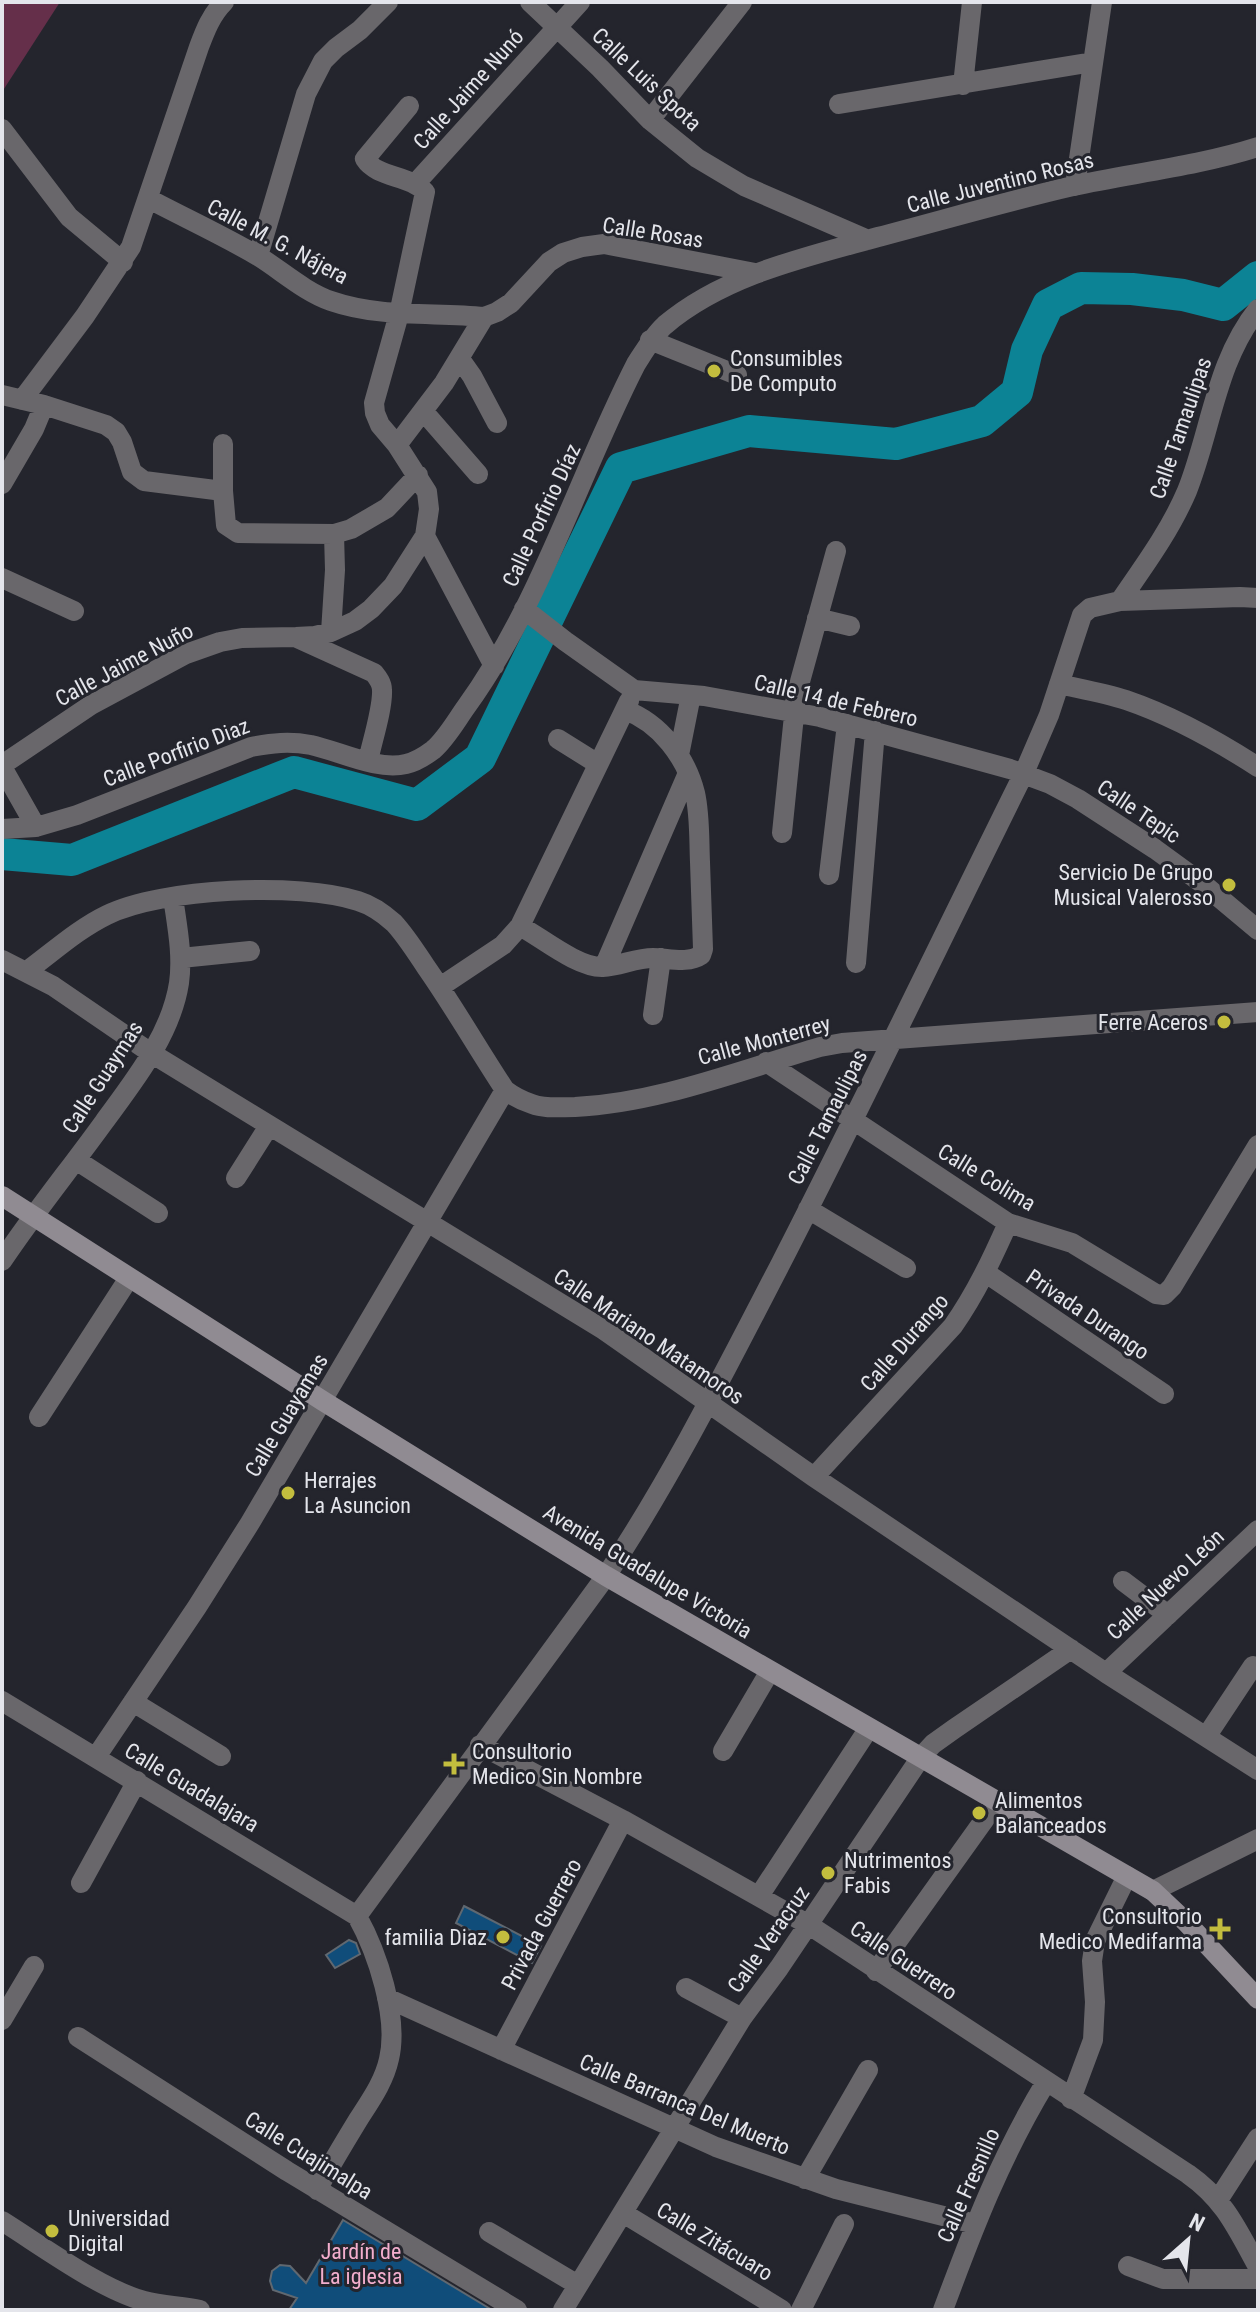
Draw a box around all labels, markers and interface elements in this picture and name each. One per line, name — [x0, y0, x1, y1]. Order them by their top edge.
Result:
street label: Calle Luis Spota — [587, 23, 706, 136]
street label: Calle Jaime Nunó — [408, 24, 529, 154]
street label: Calle Juventino Rosas — [904, 147, 1096, 218]
street label: Calle M. G. Nájera — [203, 194, 353, 289]
street label: Calle Rosas — [601, 212, 705, 253]
place label: Consumibles De Computo — [730, 346, 843, 396]
street label: Calle Tamaulipas — [1145, 354, 1216, 502]
marker: Consumibles De Computo — [705, 362, 723, 380]
street label: Calle Porfirio Díaz — [497, 440, 585, 591]
street label: Calle Jaime Nuño — [51, 618, 197, 711]
street label: Calle 14 de Febrero — [752, 669, 920, 731]
street label: Calle Porfirio Diaz — [99, 713, 253, 792]
street label: Calle Tepic — [1092, 775, 1185, 848]
place label: Servicio De Grupo Musical Valerosso — [1053, 860, 1213, 910]
marker: Servicio De Grupo Musical Valerosso — [1220, 876, 1238, 894]
place label: Ferre Aceros — [1098, 1010, 1208, 1035]
street label: Calle Monterrey — [695, 1011, 833, 1070]
marker: Ferre Aceros — [1215, 1013, 1233, 1031]
street label: Calle Guaymas — [57, 1016, 148, 1138]
street label: Calle Tamaulipas — [783, 1046, 872, 1189]
street label: Calle Colima — [934, 1139, 1040, 1216]
street label: Calle Mariano Matamoros — [549, 1263, 749, 1409]
street label: Privada Durango — [1022, 1264, 1154, 1365]
street label: Calle Durango — [855, 1288, 954, 1396]
street label: Calle Guayamas — [240, 1349, 333, 1481]
place label: Herrajes La Asuncion — [304, 1468, 411, 1518]
marker: Herrajes La Asuncion — [279, 1484, 297, 1502]
street label: Avenida Guadalupe Victoria — [539, 1499, 756, 1644]
street label: Calle Nuevo León — [1102, 1524, 1229, 1645]
street label: Calle Guadalajara — [120, 1738, 263, 1837]
place label: Consultorio Medico Sin Nombre — [472, 1739, 642, 1789]
marker: Consultorio Medico Sin Nombre — [443, 1753, 465, 1775]
place label: Alimentos Balanceados — [995, 1788, 1107, 1838]
marker: Alimentos Balanceados — [970, 1804, 988, 1822]
place label: Nutrimentos Fabis — [844, 1848, 951, 1898]
street label: Privada Guerrero — [496, 1854, 587, 1994]
marker: Nutrimentos Fabis — [819, 1864, 837, 1882]
street label: Calle Veracruz — [722, 1881, 814, 1997]
place label: Consultorio Medico Medifarma — [1039, 1904, 1202, 1954]
street label: Calle Guerrero — [846, 1916, 962, 2005]
marker: Consultorio Medico Medifarma — [1209, 1918, 1231, 1940]
place label: familia Diaz — [384, 1925, 487, 1950]
marker: familia Diaz — [494, 1928, 512, 1946]
street label: Calle Barranca Del Muerto — [576, 2049, 794, 2160]
street label: Calle Cuajimalpa — [240, 2106, 377, 2205]
street label: Calle Fresnillo — [932, 2124, 1005, 2246]
street label: Calle Zitácuaro — [652, 2197, 777, 2286]
north arrow — [1148, 2200, 1228, 2280]
place label: Universidad Digital — [68, 2206, 170, 2256]
text: N — [1185, 2208, 1209, 2237]
marker: Universidad Digital — [43, 2222, 61, 2240]
park label: Jardín de La iglesia — [320, 2239, 402, 2289]

